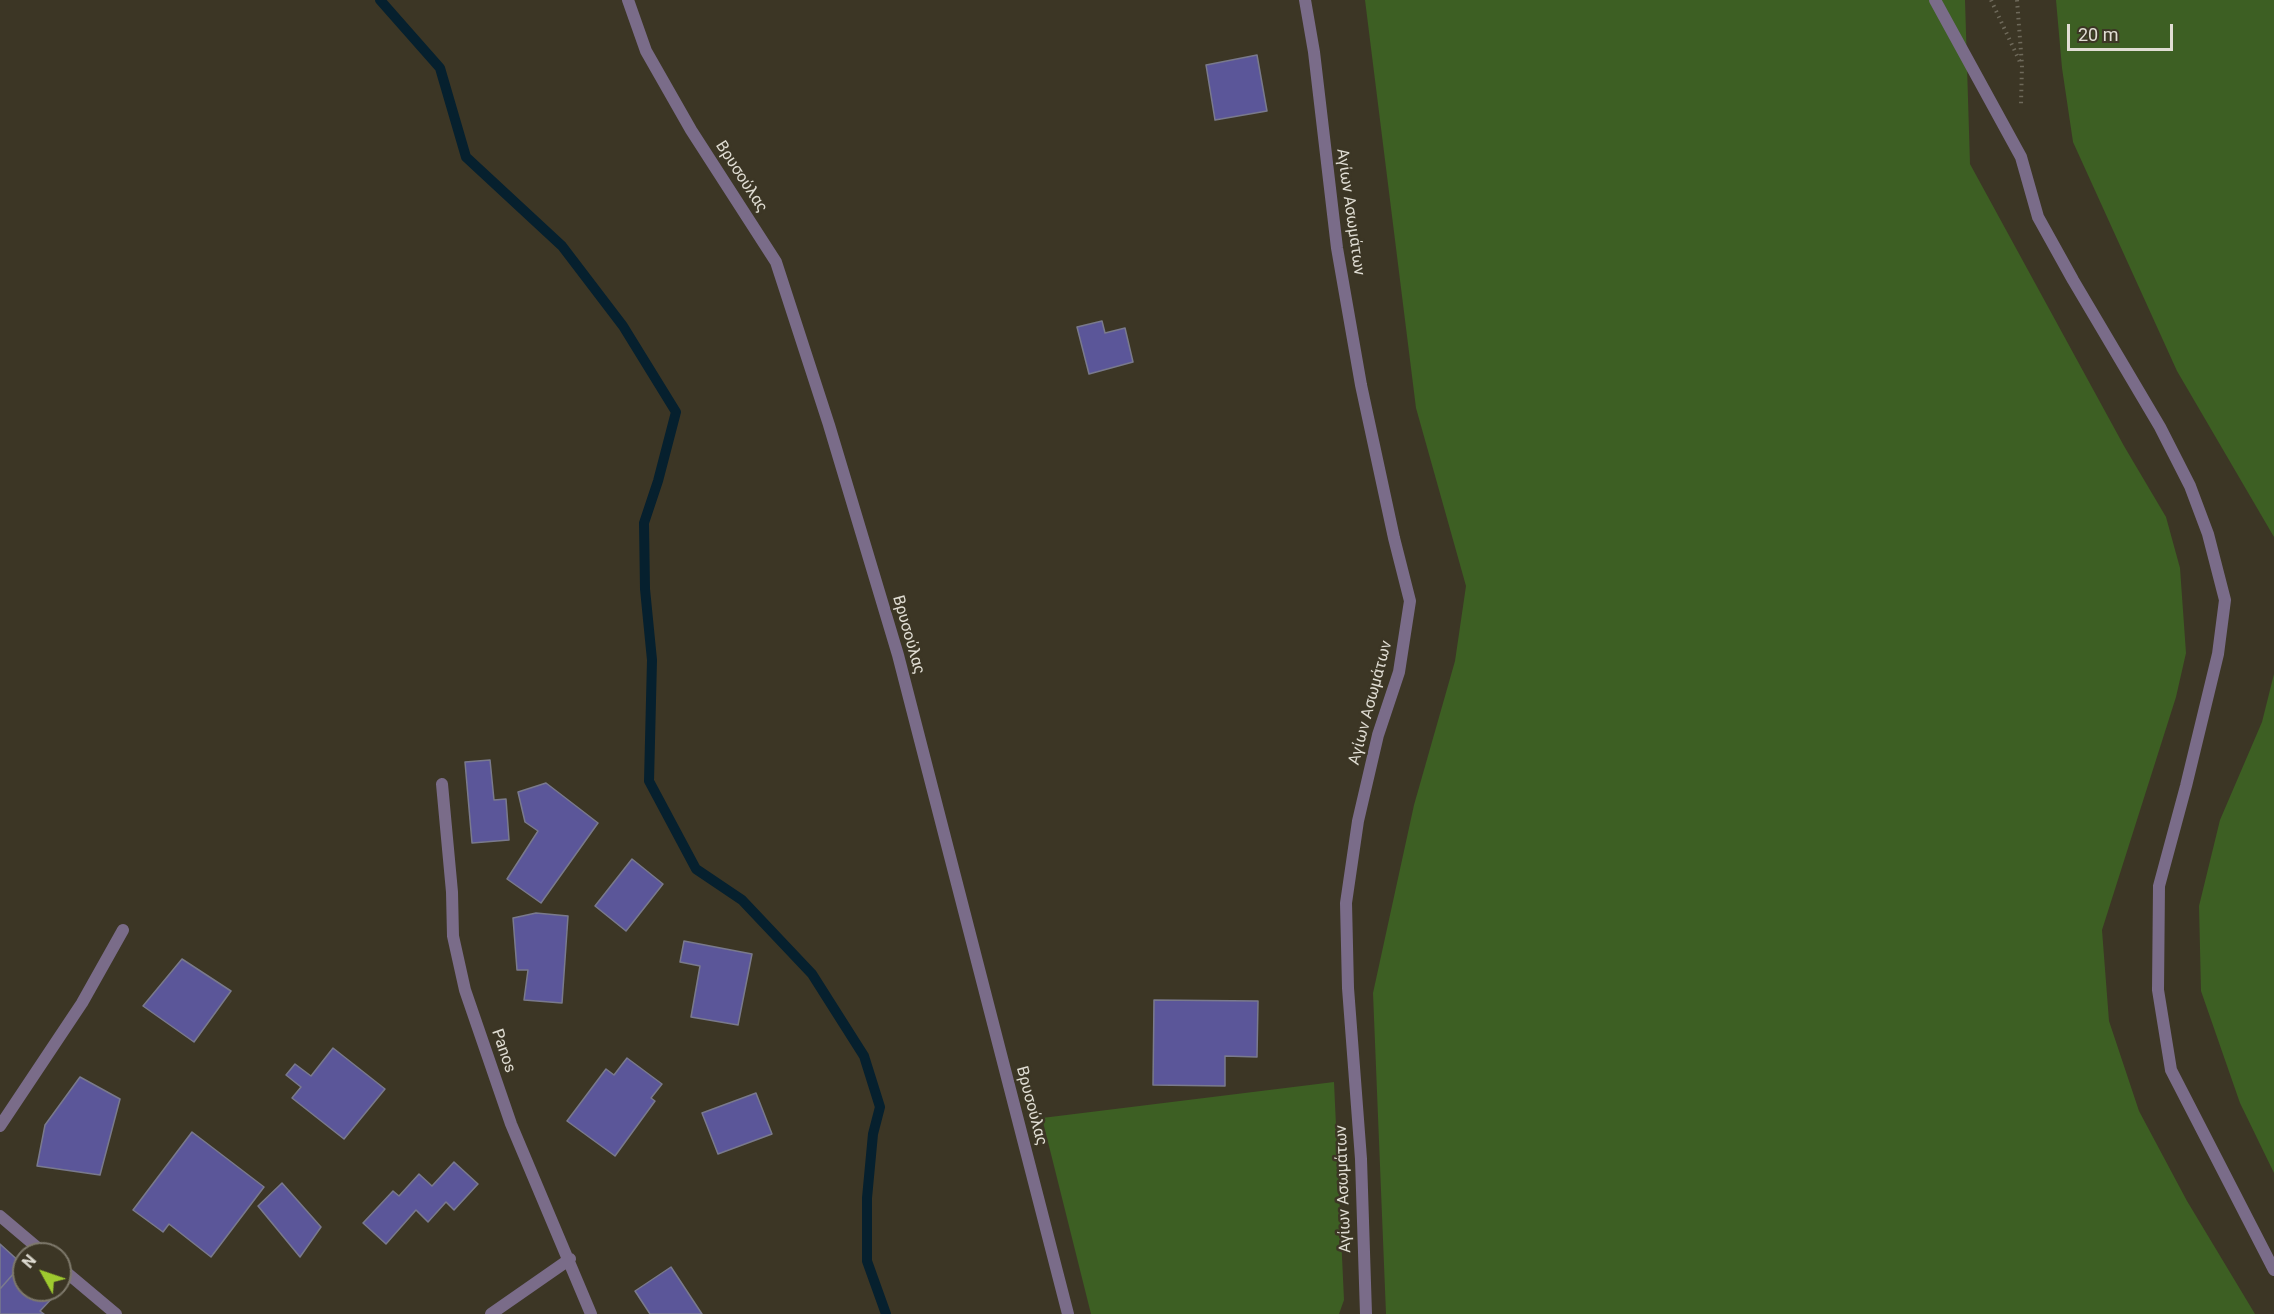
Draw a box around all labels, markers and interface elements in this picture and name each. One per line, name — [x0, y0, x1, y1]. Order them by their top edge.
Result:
scale bar — [2070, 12, 2176, 50]
text: 20 m — [2078, 24, 2118, 45]
street label: Βρυσούλας — [711, 138, 771, 216]
street label: Αγίων Ασωμάτων — [1332, 147, 1368, 277]
street label: Βρυσούλας — [888, 593, 928, 677]
street label: Αγίων Ασωμάτων — [1345, 639, 1397, 767]
street label: Panos — [487, 1027, 519, 1075]
street label: Βρυσούλας — [1011, 1064, 1051, 1148]
street label: Αγίων Ασωμάτων — [1332, 1125, 1356, 1253]
north arrow — [12, 1242, 72, 1302]
text: N — [18, 1251, 40, 1272]

